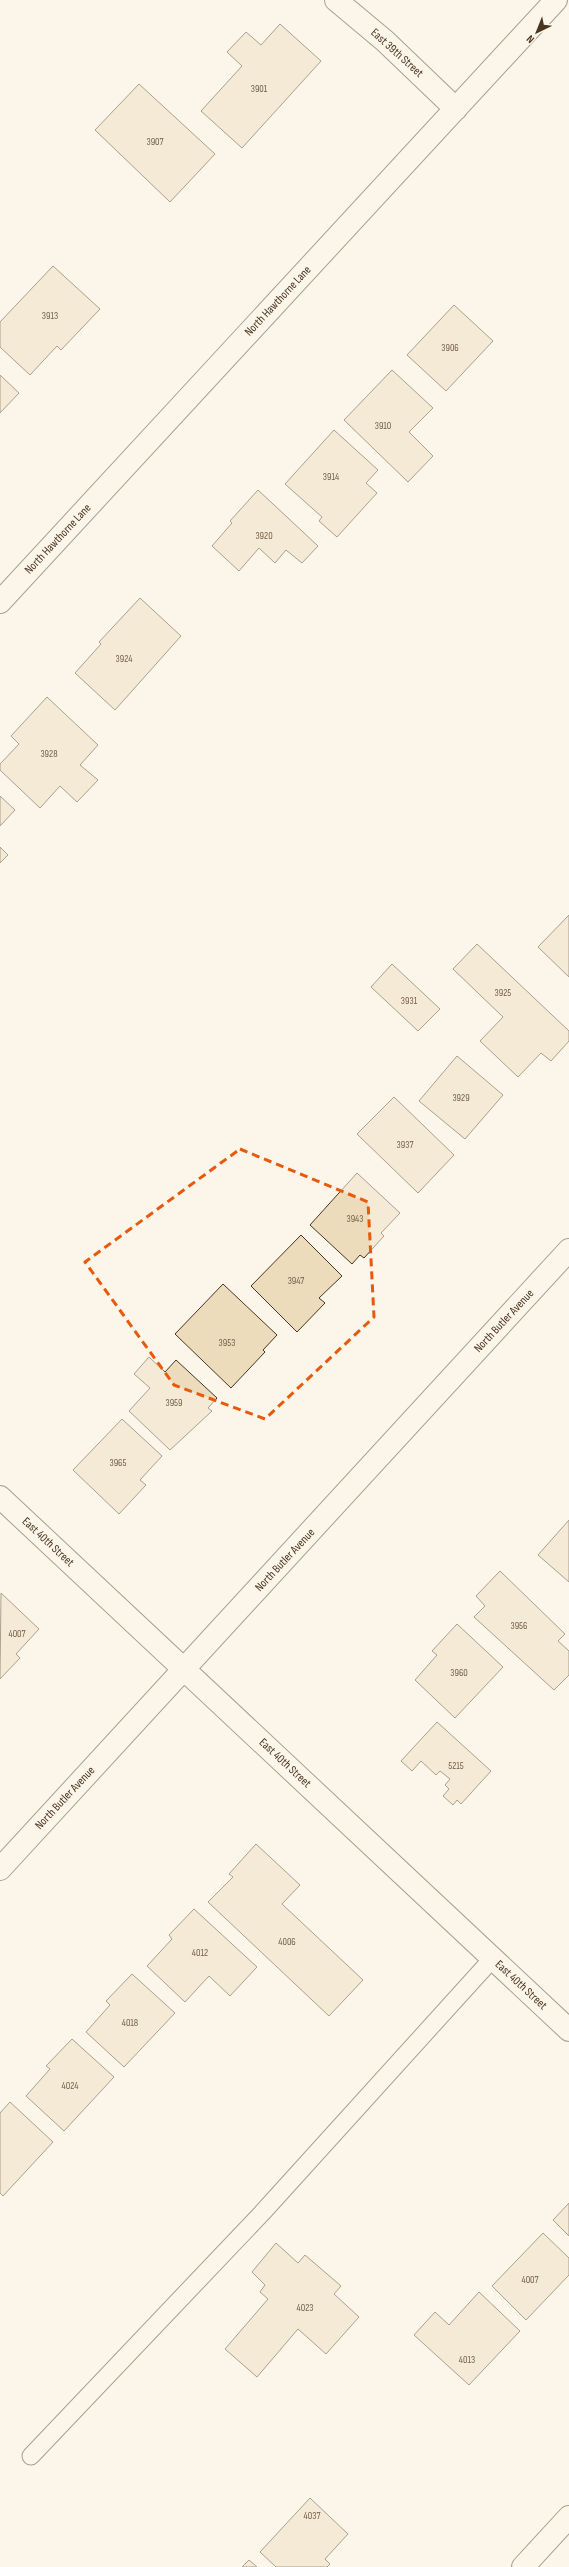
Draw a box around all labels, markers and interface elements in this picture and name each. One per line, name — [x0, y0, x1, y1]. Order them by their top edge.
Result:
north arrow — [517, 12, 557, 52]
street label: East 39th Street — [368, 25, 427, 81]
text: N — [524, 32, 537, 46]
house number: 3901 — [251, 83, 268, 95]
house number: 3907 — [146, 136, 164, 148]
street label: North Hawthorne Lane — [242, 263, 315, 339]
house number: 3913 — [42, 310, 58, 322]
house number: 3906 — [441, 342, 459, 354]
house number: 3910 — [375, 420, 391, 432]
house number: 3914 — [323, 471, 339, 483]
street label: North Hawthorne Lane — [22, 501, 95, 577]
house number: 3920 — [255, 530, 273, 542]
house number: 3924 — [116, 653, 132, 665]
house number: 3928 — [40, 748, 58, 760]
house number: 3925 — [495, 987, 511, 999]
house number: 3931 — [401, 995, 418, 1007]
house number: 3929 — [452, 1092, 470, 1104]
house number: 3937 — [397, 1139, 413, 1151]
house number: 3943 — [346, 1213, 364, 1225]
house number: 3947 — [288, 1275, 304, 1287]
street label: North Butler Avenue — [471, 1286, 537, 1356]
house number: 3953 — [219, 1337, 235, 1349]
house number: 3959 — [165, 1397, 183, 1409]
house number: 3965 — [109, 1457, 127, 1469]
street label: East 40th Street — [19, 1514, 77, 1570]
street label: North Butler Avenue — [252, 1525, 318, 1595]
house number: 3956 — [510, 1620, 528, 1632]
house number: 4007 — [8, 1628, 26, 1640]
house number: 3960 — [450, 1667, 468, 1679]
street label: East 40th Street — [256, 1735, 314, 1791]
house number: 5215 — [448, 1760, 464, 1772]
street label: North Butler Avenue — [32, 1763, 98, 1833]
house number: 4006 — [278, 1936, 296, 1948]
house number: 4012 — [192, 1947, 208, 1959]
street label: East 40th Street — [492, 1957, 550, 2013]
house number: 4018 — [122, 2017, 138, 2029]
house number: 4024 — [62, 2080, 78, 2092]
house number: 4007 — [521, 2274, 539, 2286]
house number: 4023 — [297, 2302, 313, 2314]
house number: 4013 — [459, 2354, 475, 2366]
house number: 4037 — [304, 2510, 320, 2522]

